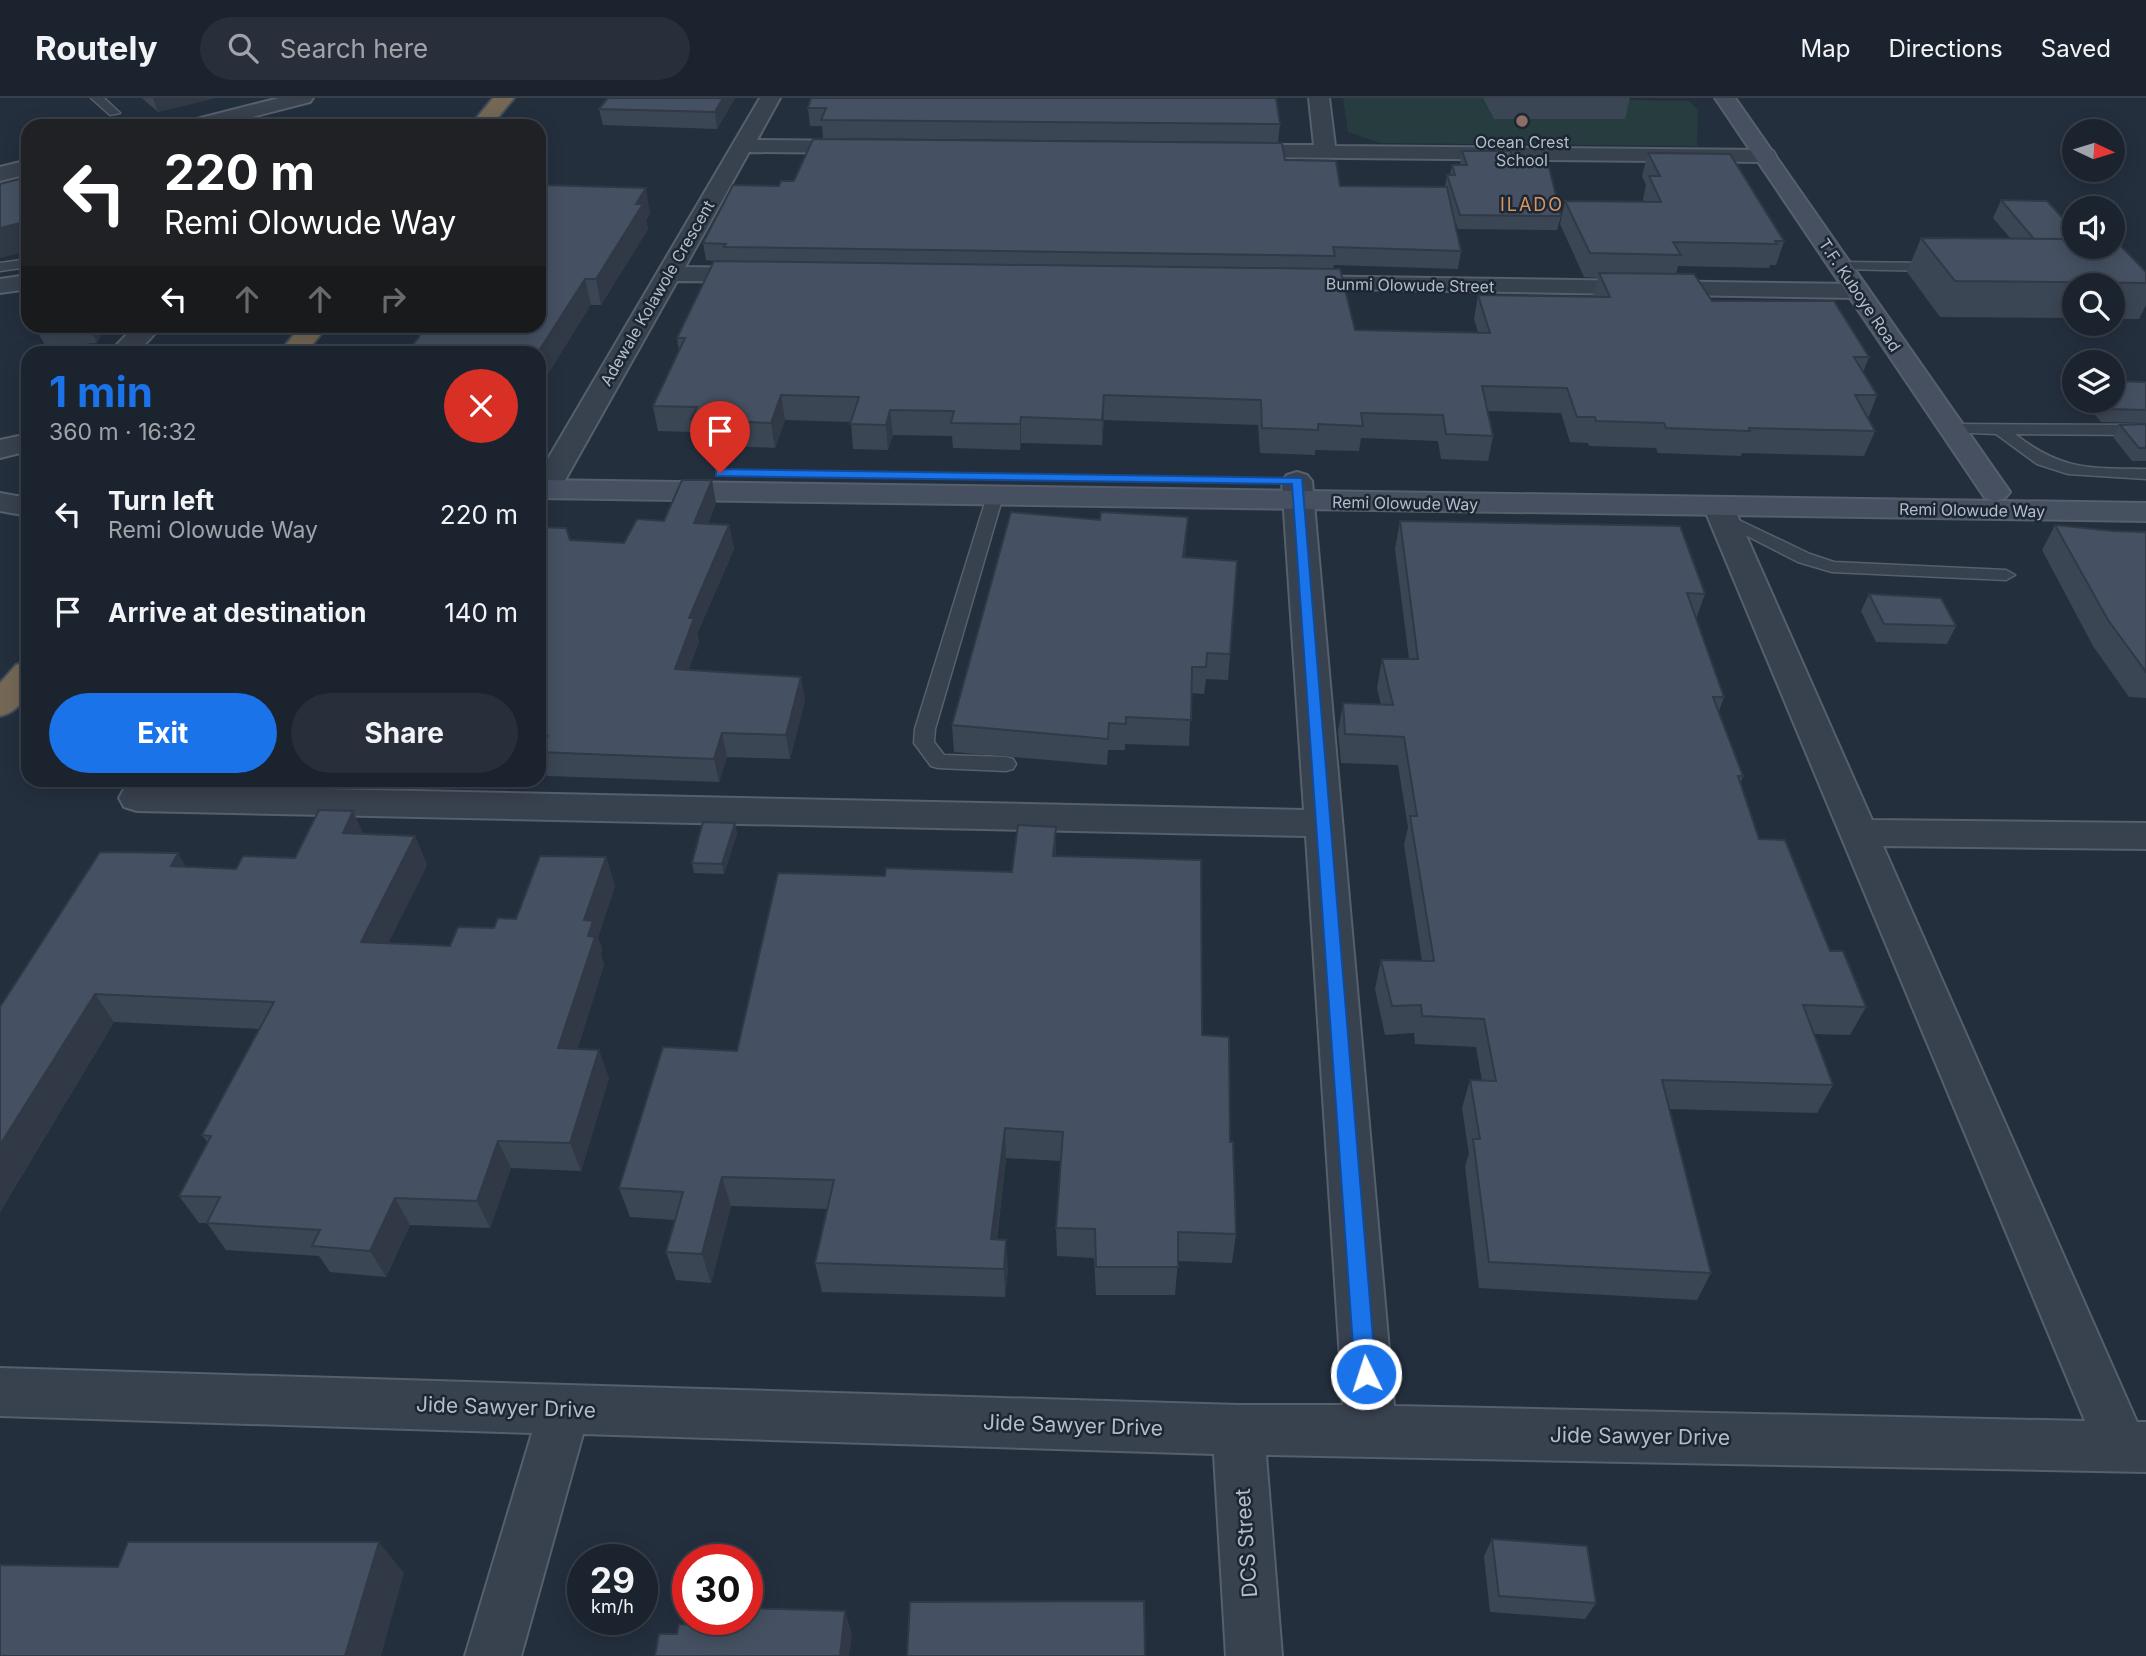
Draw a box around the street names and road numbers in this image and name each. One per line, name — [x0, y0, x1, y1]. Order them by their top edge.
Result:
street label: Adewale Kolawole Crescent — [596, 197, 718, 389]
street label: T.F. Kuboye Road — [1815, 235, 1905, 355]
street label: Bunmi Olowude Street — [1326, 274, 1494, 296]
street label: Remi Olowude Way — [1332, 492, 1478, 514]
street label: Remi Olowude Way — [1899, 499, 2045, 521]
street label: Jide Sawyer Drive — [416, 1391, 596, 1423]
street label: Jide Sawyer Drive — [983, 1409, 1163, 1441]
street label: Jide Sawyer Drive — [1550, 1422, 1730, 1450]
street label: DCS Street — [1230, 1488, 1262, 1598]

